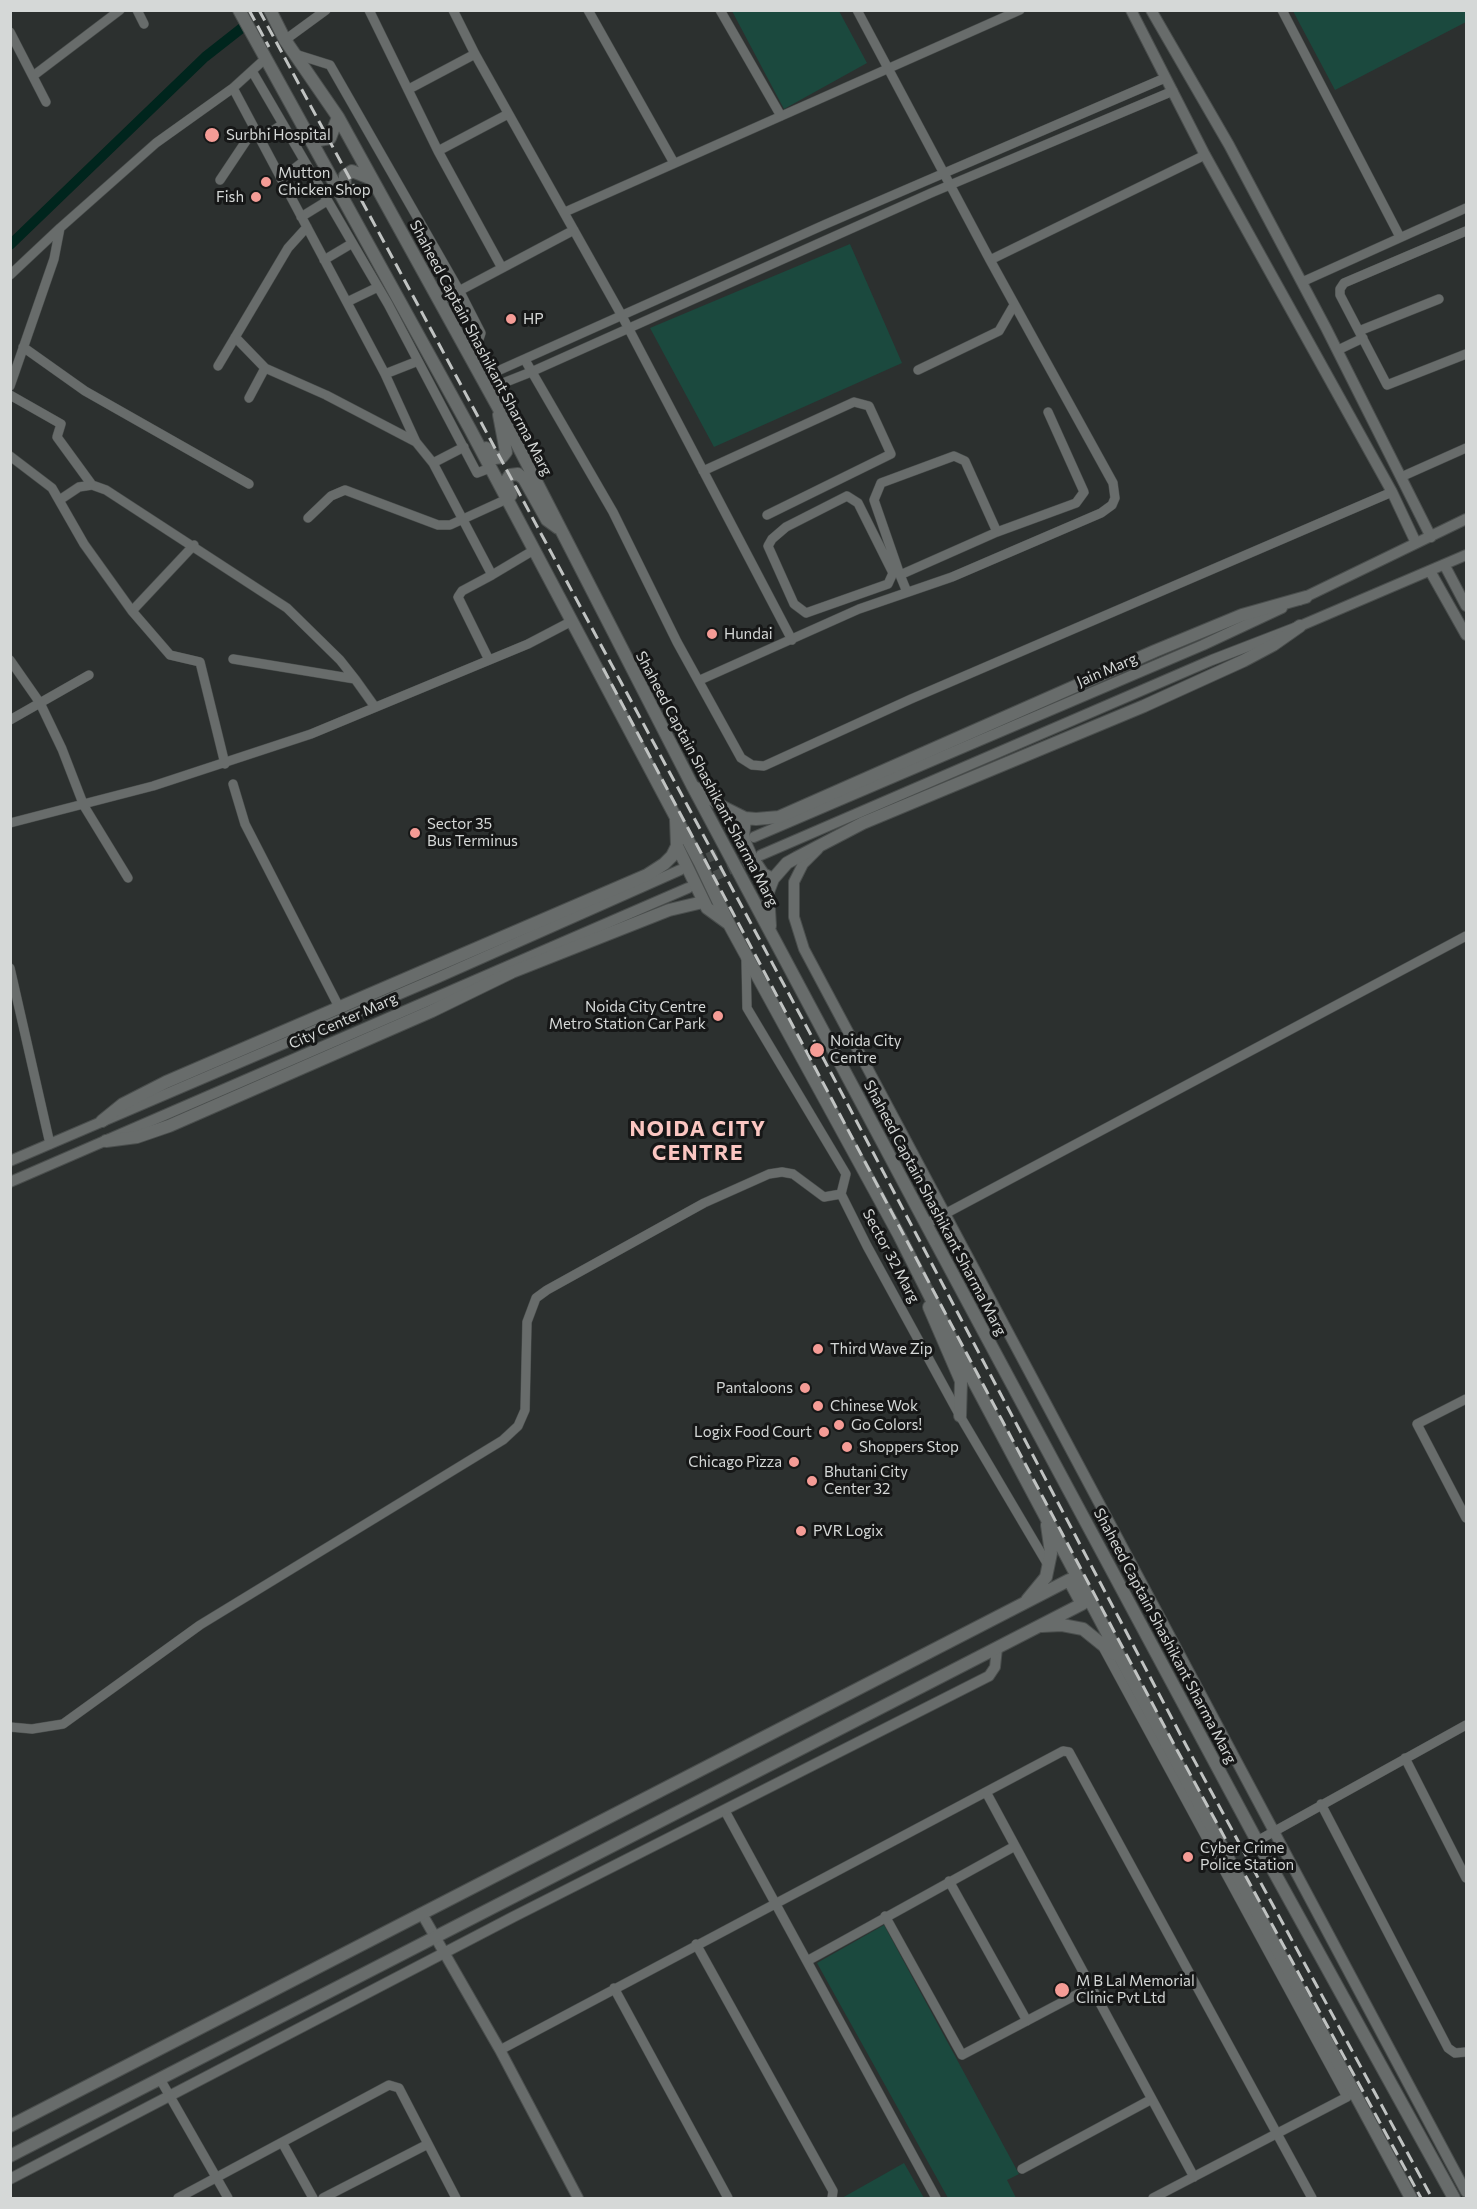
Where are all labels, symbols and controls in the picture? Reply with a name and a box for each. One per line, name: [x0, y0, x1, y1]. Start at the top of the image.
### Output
marker: Surbhi Hospital: [203, 126, 221, 144]
place label: Surbhi Hospital: [226, 126, 331, 144]
place label: Mutton Chicken Shop: [278, 164, 371, 199]
marker: Mutton Chicken Shop: [259, 175, 273, 189]
place label: Fish: [216, 188, 244, 206]
marker: Fish: [249, 190, 263, 204]
street label: Shaheed Captain Shashikant Sharma Marg: [406, 217, 556, 479]
place label: HP: [523, 310, 544, 328]
marker: HP: [504, 312, 518, 326]
place label: Hundai: [724, 625, 773, 643]
marker: Hundai: [705, 627, 719, 641]
street label: Shaheed Captain Shashikant Sharma Marg: [632, 648, 782, 910]
street label: Jain Marg: [1074, 649, 1140, 691]
place label: Sector 35 Bus Terminus: [427, 815, 518, 850]
marker: Sector 35 Bus Terminus: [408, 826, 422, 840]
street label: City Center Marg: [286, 989, 400, 1053]
place label: Noida City Centre Metro Station Car Park: [549, 998, 706, 1033]
marker: Noida City Centre Metro Station Car Park: [711, 1009, 725, 1023]
place label: Noida City Centre: [830, 1032, 902, 1067]
marker: Noida City Centre: [808, 1041, 826, 1059]
street label: Shaheed Captain Shashikant Sharma Marg: [860, 1077, 1010, 1339]
district label: NOIDA CITY CENTRE: [629, 1116, 767, 1166]
street label: Sector 32 Marg: [859, 1206, 923, 1306]
place label: Third Wave Zip: [830, 1340, 933, 1358]
marker: Third Wave Zip: [811, 1342, 825, 1356]
place label: Pantaloons: [716, 1379, 793, 1397]
marker: Pantaloons: [798, 1381, 812, 1395]
place label: Chinese Wok: [830, 1397, 918, 1415]
marker: Chinese Wok: [811, 1399, 825, 1413]
place label: Go Colors!: [851, 1416, 922, 1434]
marker: Go Colors!: [832, 1418, 846, 1432]
place label: Logix Food Court: [694, 1423, 812, 1441]
marker: Logix Food Court: [817, 1425, 831, 1439]
place label: Shoppers Stop: [859, 1438, 959, 1456]
marker: Shoppers Stop: [840, 1440, 854, 1454]
place label: Chicago Pizza: [688, 1453, 782, 1471]
marker: Chicago Pizza: [787, 1455, 801, 1469]
place label: Bhutani City Center 32: [824, 1463, 908, 1498]
marker: Bhutani City Center 32: [805, 1474, 819, 1488]
street label: Shaheed Captain Shashikant Sharma Marg: [1090, 1505, 1240, 1767]
place label: PVR Logix: [813, 1522, 883, 1540]
marker: PVR Logix: [794, 1524, 808, 1538]
place label: Cyber Crime Police Station: [1200, 1839, 1294, 1874]
marker: Cyber Crime Police Station: [1181, 1850, 1195, 1864]
place label: M B Lal Memorial Clinic Pvt Ltd: [1076, 1972, 1195, 2007]
marker: M B Lal Memorial Clinic Pvt Ltd: [1053, 1981, 1071, 1999]

